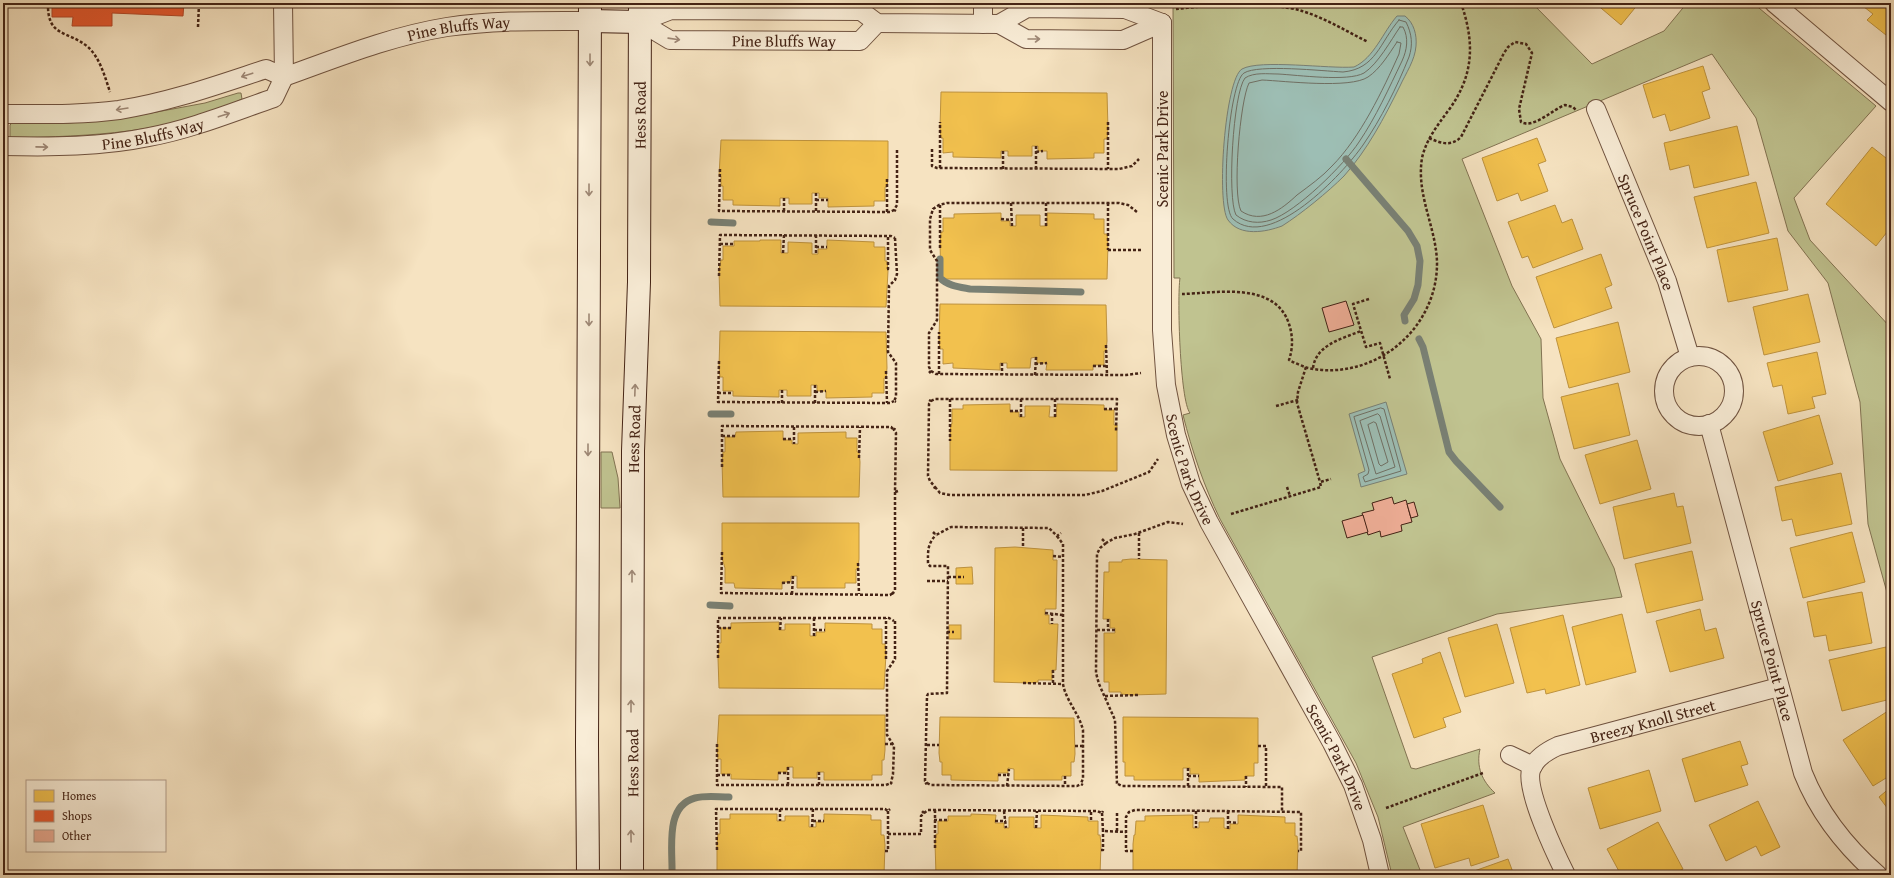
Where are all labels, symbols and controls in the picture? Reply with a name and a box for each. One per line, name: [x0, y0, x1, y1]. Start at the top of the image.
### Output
street label: Pine Bluffs Way: [405, 10, 511, 47]
street label: Pine Bluffs Way: [732, 28, 836, 53]
one-way arrow: [1027, 35, 1040, 43]
one-way arrow: [667, 36, 680, 43]
one-way arrow: [586, 53, 594, 66]
one-way arrow: [241, 72, 254, 79]
street label: Hess Road: [627, 81, 652, 149]
street label: Scenic Park Drive: [1150, 91, 1174, 207]
one-way arrow: [116, 105, 129, 113]
street label: Pine Bluffs Way: [101, 111, 207, 156]
one-way arrow: [217, 111, 230, 118]
one-way arrow: [35, 143, 48, 151]
street label: Spruce Point Place: [1612, 170, 1681, 293]
one-way arrow: [585, 183, 593, 196]
one-way arrow: [585, 313, 593, 326]
one-way arrow: [631, 384, 639, 397]
street label: Hess Road: [621, 404, 647, 473]
street label: Scenic Park Drive: [1160, 411, 1221, 529]
one-way arrow: [584, 443, 592, 456]
one-way arrow: [628, 570, 636, 583]
street label: Spruce Point Place: [1745, 597, 1801, 724]
street label: Breezy Knoll Street: [1587, 692, 1718, 749]
street label: Scenic Park Drive: [1300, 699, 1373, 814]
one-way arrow: [627, 700, 635, 713]
street label: Hess Road: [620, 729, 644, 797]
legend: [26, 780, 166, 852]
text: Homes: [62, 787, 97, 804]
text: Shops: [62, 807, 92, 824]
text: Other: [62, 827, 91, 844]
one-way arrow: [627, 830, 635, 843]

